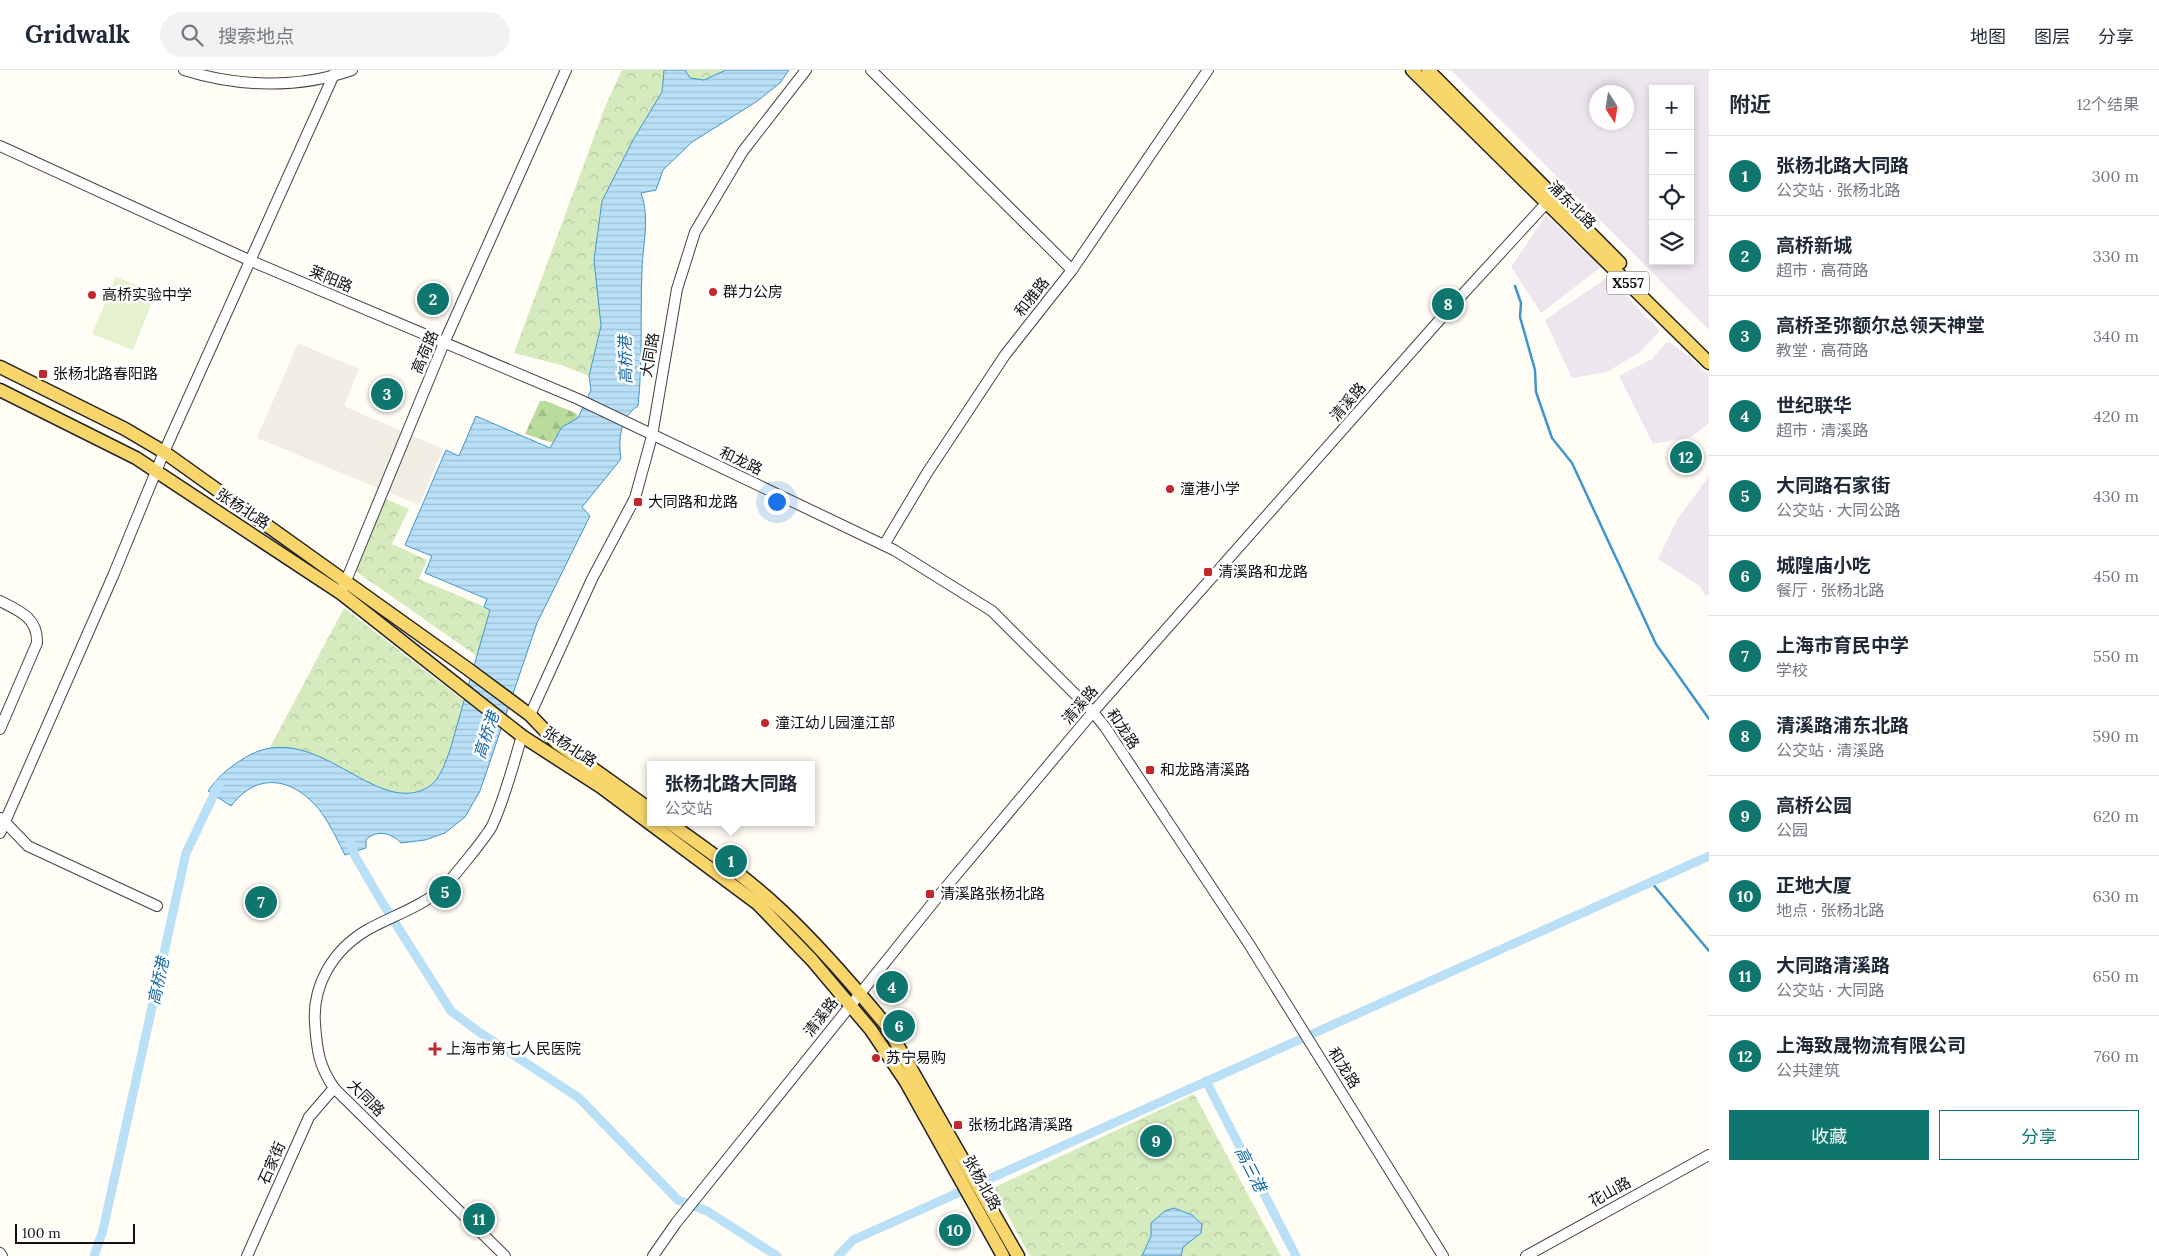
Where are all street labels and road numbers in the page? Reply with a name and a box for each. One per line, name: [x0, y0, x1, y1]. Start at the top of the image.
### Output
street label: 浦东北路: [1544, 177, 1600, 233]
street label: 莱阳路: [307, 261, 356, 296]
road number: X557: [1607, 272, 1649, 294]
street label: 和雅路: [1010, 273, 1053, 320]
street label: 高荷路: [407, 327, 442, 376]
street label: 大同路: [636, 331, 663, 379]
street label: 清溪路: [1326, 378, 1370, 425]
street label: 和龙路: [717, 442, 766, 479]
street label: 张杨北路: [213, 484, 274, 533]
street label: 清溪路: [1058, 681, 1102, 728]
street label: 和龙路: [1103, 705, 1144, 753]
street label: 张杨北路: [540, 722, 601, 771]
street label: 清溪路: [799, 993, 842, 1040]
street label: 和龙路: [1324, 1044, 1364, 1092]
street label: 大同路: [344, 1075, 389, 1120]
street label: 石家街: [254, 1138, 289, 1187]
street label: 张杨北路: [960, 1152, 1005, 1214]
street label: 花山路: [1585, 1172, 1634, 1211]

